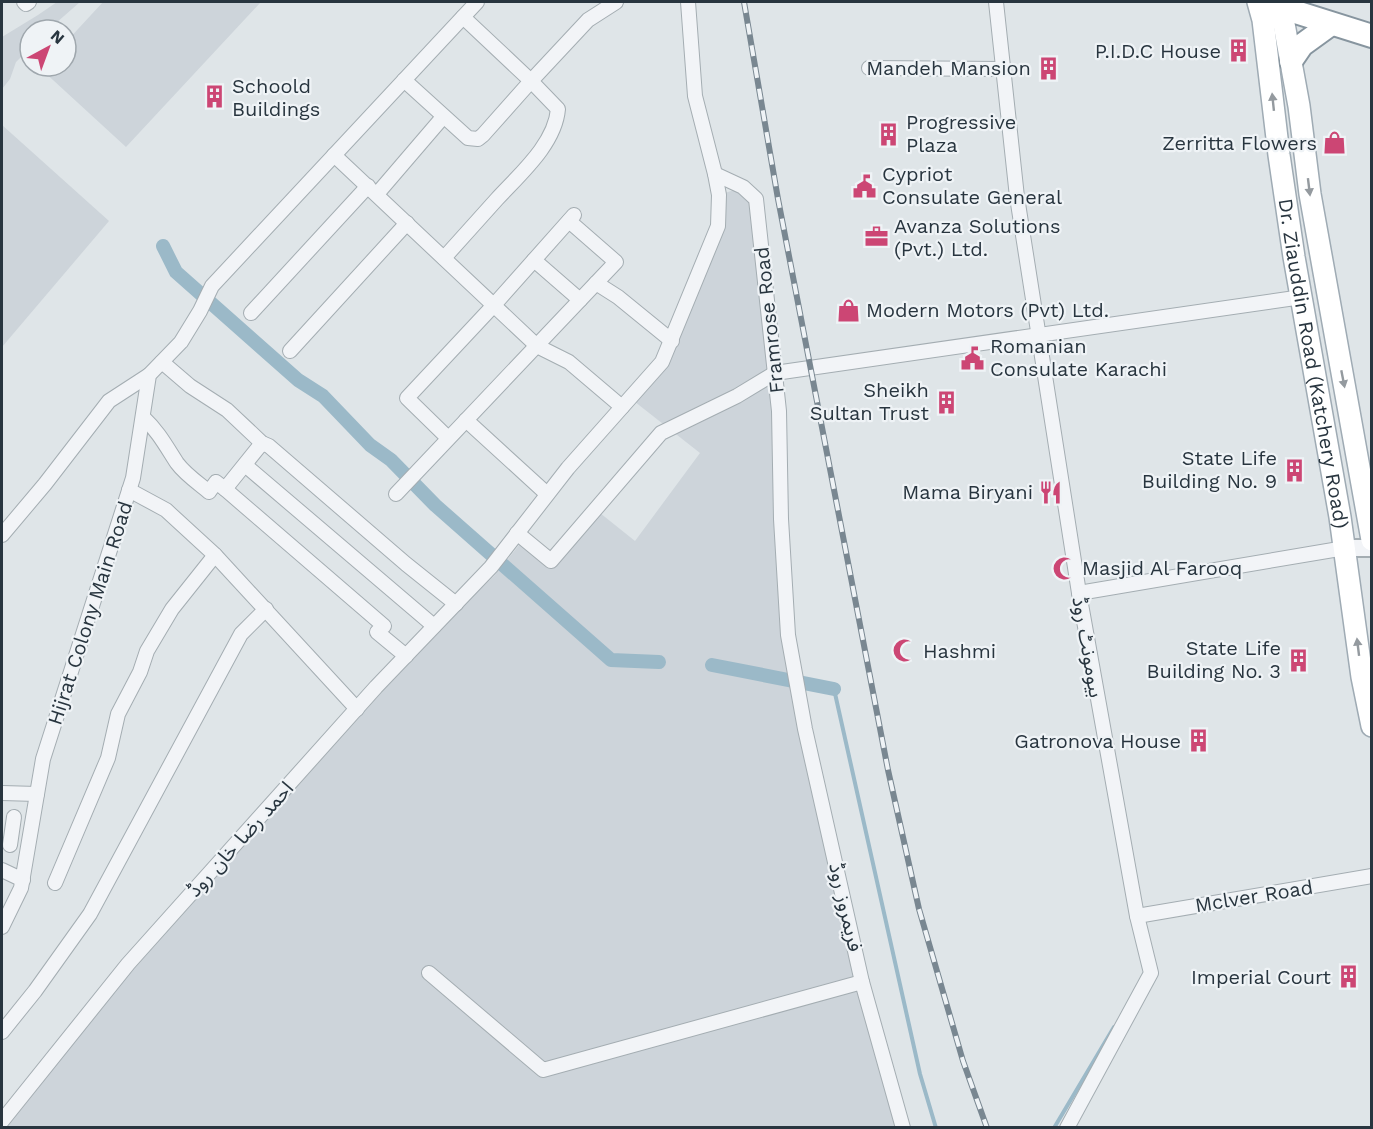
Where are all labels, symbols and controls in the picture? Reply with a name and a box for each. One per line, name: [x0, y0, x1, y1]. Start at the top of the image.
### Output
north arrow: [18, 18, 78, 78]
text: N: [47, 26, 68, 48]
building icon: P.I.D.C House: [1226, 38, 1252, 64]
place label: P.I.D.C House: [1095, 39, 1221, 63]
building icon: Mandeh Mansion: [1036, 55, 1062, 81]
place label: Mandeh Mansion: [866, 56, 1031, 80]
place label: Schoold Buildings: [232, 74, 320, 121]
building icon: Schoold Buildings: [201, 84, 227, 110]
one-way arrow: [1269, 92, 1278, 111]
place label: Progressive Plaza: [906, 110, 1016, 157]
building icon: Progressive Plaza: [875, 121, 901, 147]
shop icon: Zerritta Flowers: [1322, 130, 1348, 156]
place label: Zerritta Flowers: [1162, 131, 1317, 155]
place label: Cypriot Consulate General: [882, 162, 1062, 209]
public building icon: Cypriot Consulate General: [851, 173, 877, 199]
one-way arrow: [1304, 178, 1314, 197]
street label: Dr. Ziauddin Road (Katchery Road): [1274, 197, 1353, 530]
place label: Avanza Solutions (Pvt.) Ltd.: [894, 214, 1061, 261]
office icon: Avanza Solutions (Pvt.) Ltd.: [863, 224, 889, 250]
street label: Framrose Road: [749, 246, 789, 394]
shop icon: Modern Motors (Pvt) Ltd.: [835, 297, 861, 323]
place label: Modern Motors (Pvt) Ltd.: [866, 298, 1109, 322]
place label: Romanian Consulate Karachi: [990, 334, 1167, 381]
public building icon: Romanian Consulate Karachi: [959, 345, 985, 371]
one-way arrow: [1339, 370, 1348, 389]
place label: Sheikh Sultan Trust: [810, 378, 930, 425]
building icon: Sheikh Sultan Trust: [934, 389, 960, 415]
place label: State Life Building No. 9: [1142, 446, 1277, 493]
building icon: State Life Building No. 9: [1282, 457, 1308, 483]
restaurant icon: Mama Biryani: [1038, 479, 1064, 505]
place label: Mama Biryani: [902, 480, 1033, 504]
street label: Hijrat Colony Main Road: [43, 498, 137, 728]
mosque icon: Masjid Al Farooq: [1051, 555, 1077, 581]
place label: Masjid Al Farooq: [1082, 556, 1242, 580]
street label: بیومونٹ روڈ: [1067, 595, 1109, 699]
place label: State Life Building No. 3: [1147, 636, 1281, 683]
mosque icon: Hashmi: [892, 638, 918, 664]
one-way arrow: [1353, 638, 1363, 657]
place label: Hashmi: [923, 639, 996, 663]
building icon: State Life Building No. 3: [1286, 647, 1312, 673]
building icon: Gatronova House: [1186, 728, 1212, 754]
place label: Gatronova House: [1014, 729, 1181, 753]
street label: احمد رضا خان روڈ: [182, 776, 298, 902]
street label: فریمروز روڈ: [824, 860, 868, 954]
street label: Mclver Road: [1193, 875, 1315, 917]
building icon: Imperial Court: [1336, 964, 1362, 990]
place label: Imperial Court: [1191, 965, 1332, 989]

